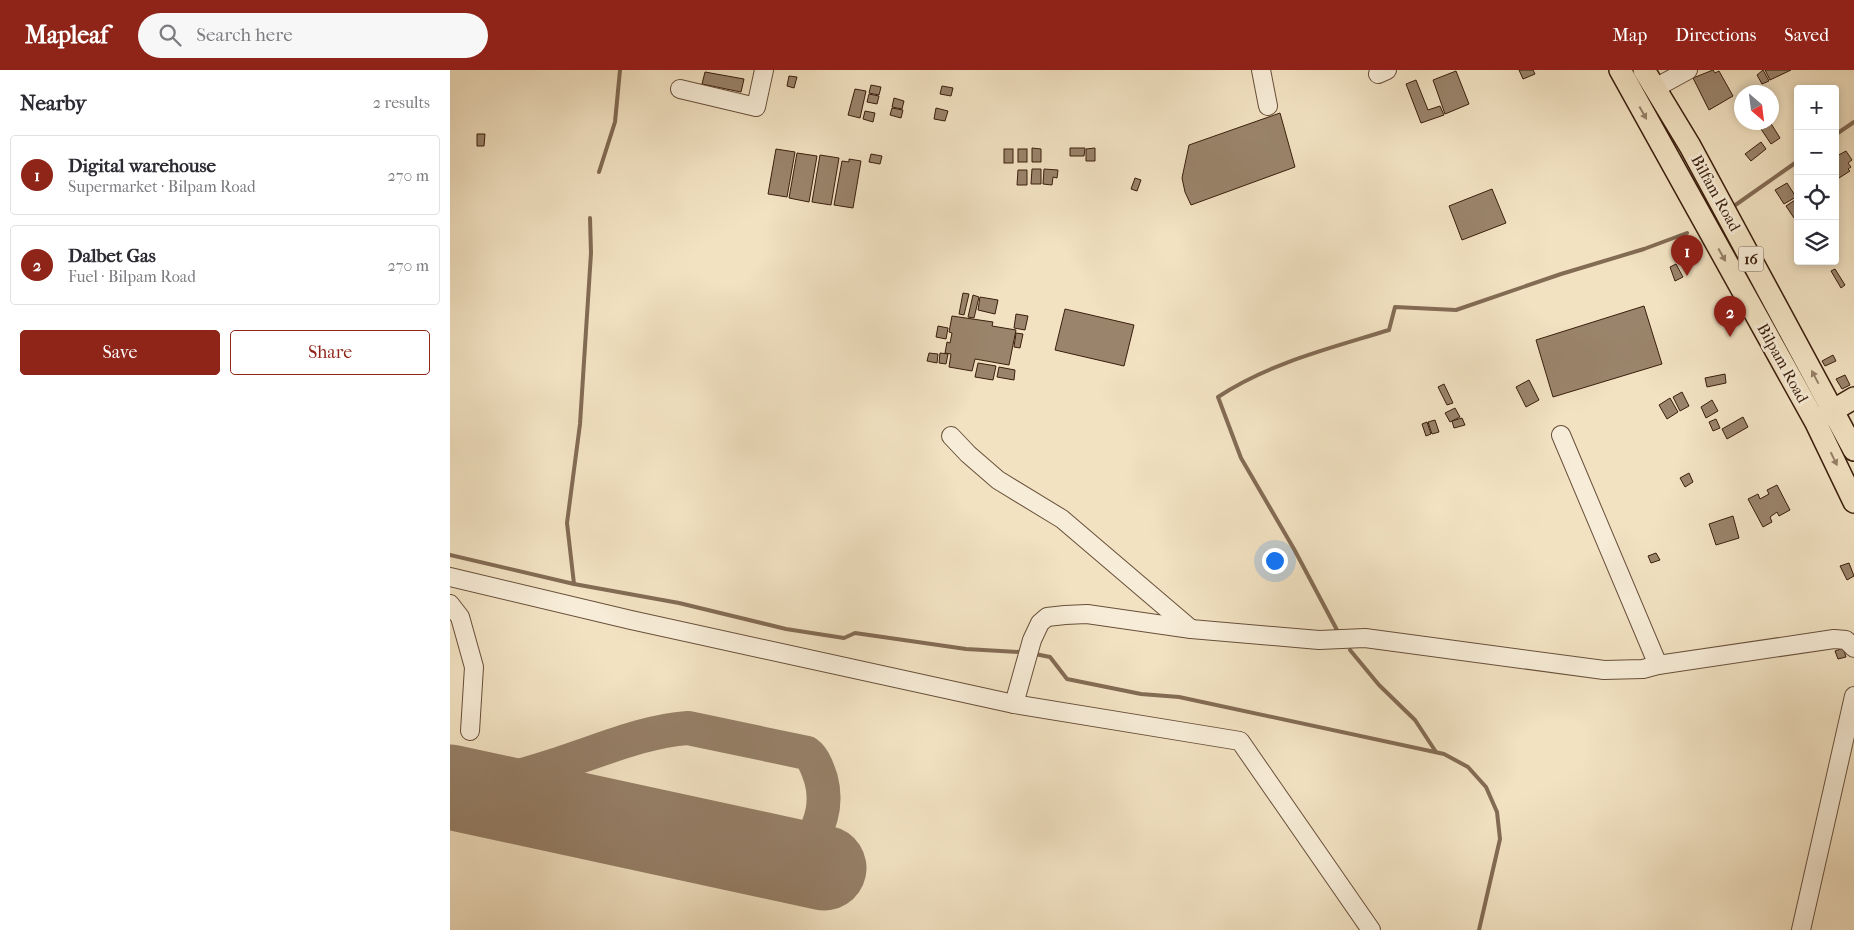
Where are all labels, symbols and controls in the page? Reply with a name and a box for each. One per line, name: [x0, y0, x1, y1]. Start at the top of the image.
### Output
search box: [138, 13, 488, 58]
text: Mapleaf: [25, 21, 108, 49]
icon: search: [156, 21, 184, 49]
text: Search here: [196, 24, 293, 46]
text: Map: [1613, 25, 1647, 46]
text: Directions: [1675, 25, 1756, 46]
text: Saved: [1784, 25, 1829, 46]
north arrow: [1734, 85, 1779, 130]
map controls: [1794, 85, 1839, 265]
button: +: [1794, 85, 1839, 130]
text: Nearby: [20, 91, 86, 115]
text: 2 results: [373, 93, 430, 112]
one-way arrow: [1639, 106, 1648, 119]
button: −: [1794, 130, 1839, 175]
street label: Bilfam Road: [1687, 151, 1745, 235]
text: Digital warehouse: [68, 155, 216, 177]
text: 1: [34, 166, 40, 185]
text: 270 m: [388, 166, 429, 185]
button: locate: [1794, 175, 1839, 220]
text: Supermarket · Bilpam Road: [68, 177, 256, 196]
button: layers: [1794, 220, 1839, 265]
pin: 1: [1671, 235, 1703, 276]
text: Dalbet Gas: [68, 245, 156, 267]
road number: 16: [1738, 246, 1764, 272]
one-way arrow: [1718, 248, 1727, 261]
text: 2: [33, 256, 41, 275]
text: 270 m: [388, 256, 429, 275]
text: Fuel · Bilpam Road: [68, 267, 196, 286]
pin: 2: [1714, 296, 1746, 337]
street label: Bilpam Road: [1753, 320, 1813, 406]
button: Save: [20, 330, 220, 375]
button: Share: [230, 330, 430, 375]
one-way arrow: [1811, 369, 1819, 384]
one-way arrow: [1830, 452, 1838, 466]
your location: [1262, 548, 1288, 574]

